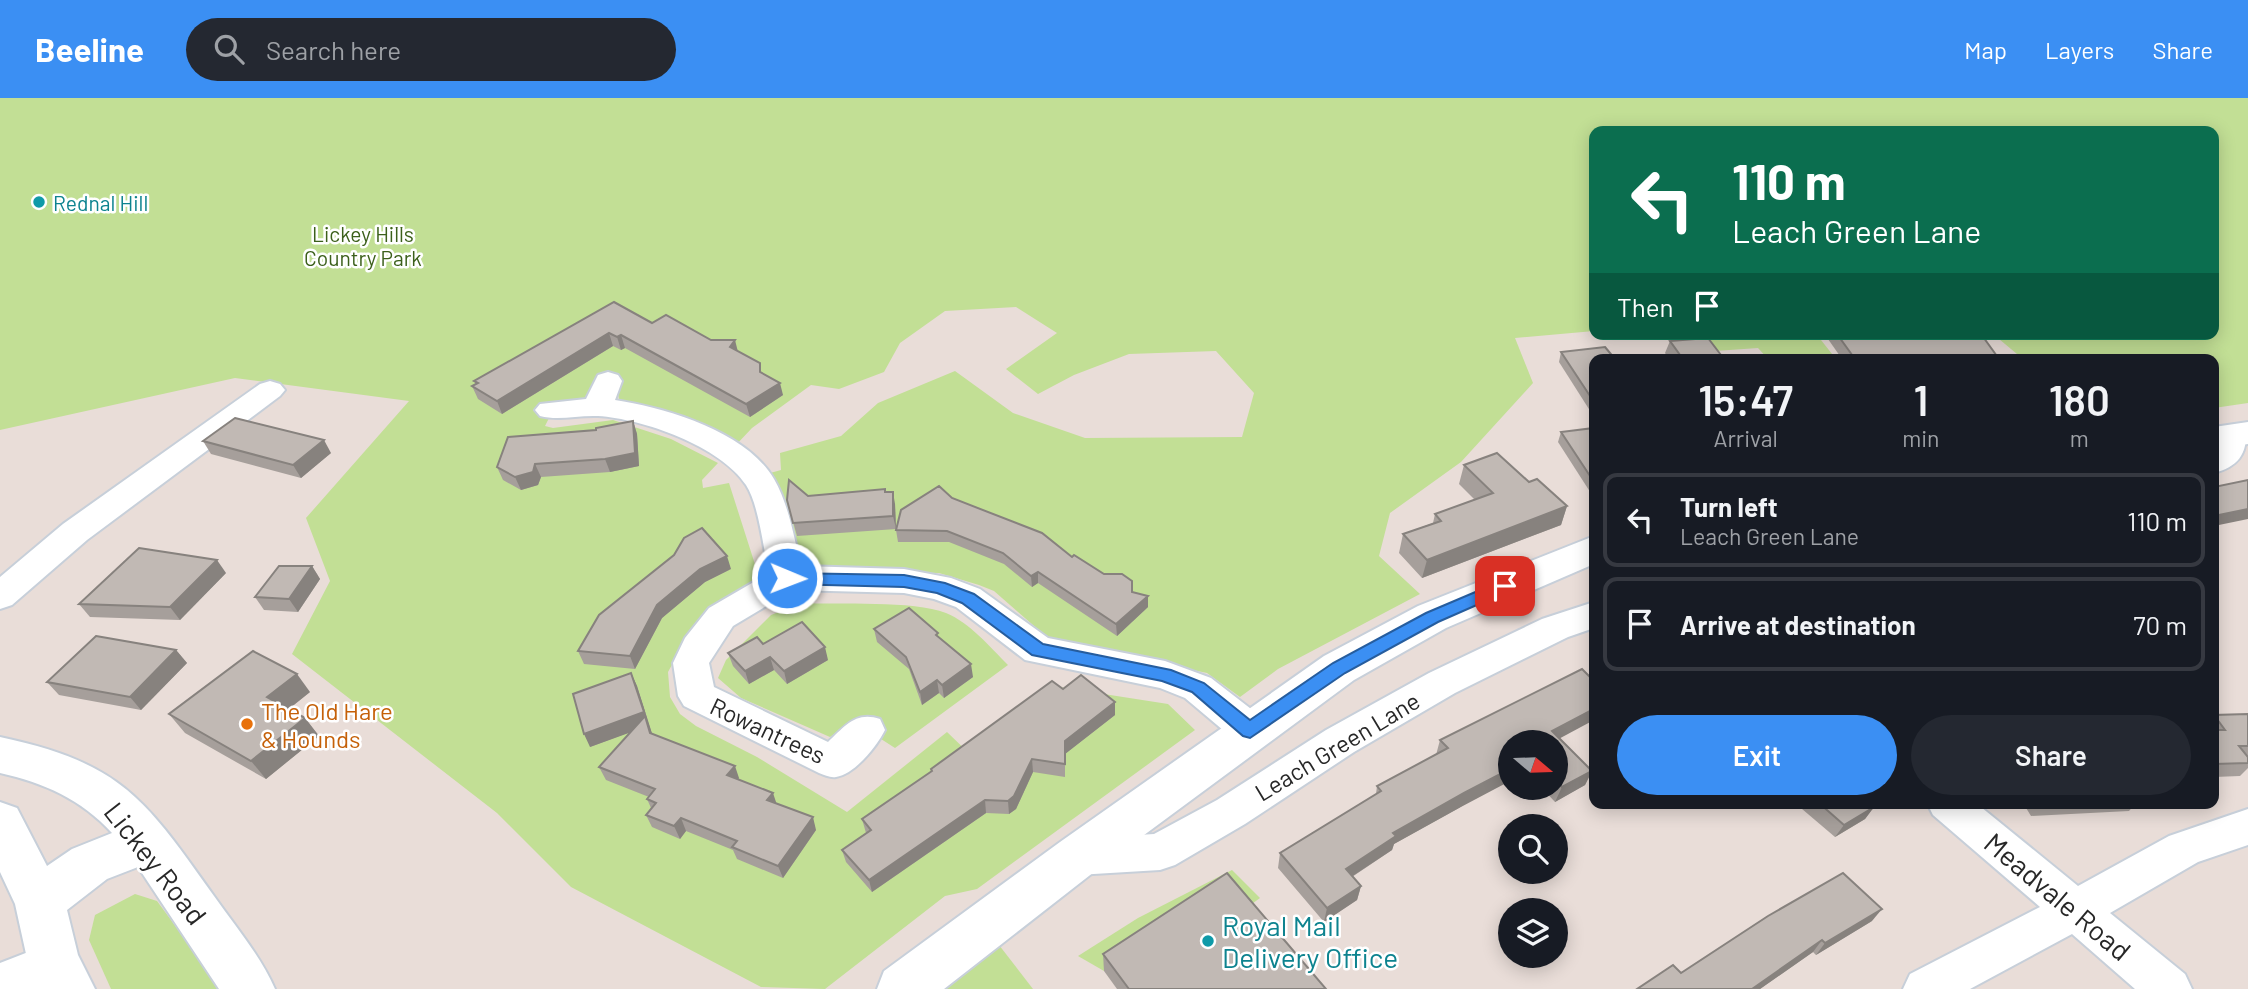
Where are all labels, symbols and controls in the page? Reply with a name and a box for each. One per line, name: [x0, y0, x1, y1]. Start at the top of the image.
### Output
search box: [186, 18, 676, 81]
text: Beeline: [35, 29, 144, 69]
icon: search: [210, 30, 248, 68]
text: Search here: [266, 34, 401, 65]
text: Map: [1964, 35, 2007, 64]
text: Layers: [2045, 35, 2114, 64]
text: Share: [2152, 35, 2213, 64]
text: 110 m: [1732, 151, 1846, 210]
icon: left: [1617, 154, 1708, 245]
place label: Rednal Hill: [53, 190, 148, 215]
marker: Rednal Hill: [31, 194, 47, 210]
text: Leach Green Lane: [1732, 211, 1981, 249]
park label: Lickey Hills Country Park: [304, 221, 422, 270]
icon: arrive: [1688, 287, 1726, 325]
text: Then: [1617, 291, 1674, 322]
text: 15:47: [1698, 374, 1793, 424]
text: 1: [1913, 374, 1928, 424]
text: 180: [2049, 374, 2110, 424]
text: Arrival: [1713, 424, 1778, 452]
text: min: [1902, 424, 1939, 452]
text: m: [2070, 424, 2089, 452]
text: Turn left: [1680, 491, 1778, 522]
icon: left: [1621, 501, 1659, 539]
text: 110 m: [2127, 505, 2187, 536]
text: Leach Green Lane: [1680, 522, 1859, 550]
position arrow: [750, 541, 824, 615]
pin: [1475, 556, 1535, 616]
icon: arrive: [1486, 567, 1524, 605]
icon: arrive: [1621, 605, 1659, 643]
text: Arrive at destination: [1680, 609, 1916, 640]
text: 70 m: [2133, 609, 2187, 640]
street label: Leach Green Lane: [1249, 685, 1425, 807]
street label: Rowantrees: [706, 691, 830, 769]
place label: The Old Hare & Hounds: [261, 696, 393, 753]
button: Exit: [1617, 715, 1897, 795]
button: Share: [1911, 715, 2191, 795]
marker: The Old Hare & Hounds: [239, 716, 255, 732]
north arrow: [1498, 730, 1568, 800]
map controls: [1498, 730, 1568, 968]
street label: Lickey Road: [98, 795, 214, 931]
button: search: [1498, 814, 1568, 884]
street label: Meadvale Road: [1978, 825, 2138, 967]
button: layers: [1498, 898, 1568, 968]
place label: Royal Mail Delivery Office: [1222, 908, 1398, 974]
marker: Royal Mail Delivery Office: [1200, 933, 1216, 949]

